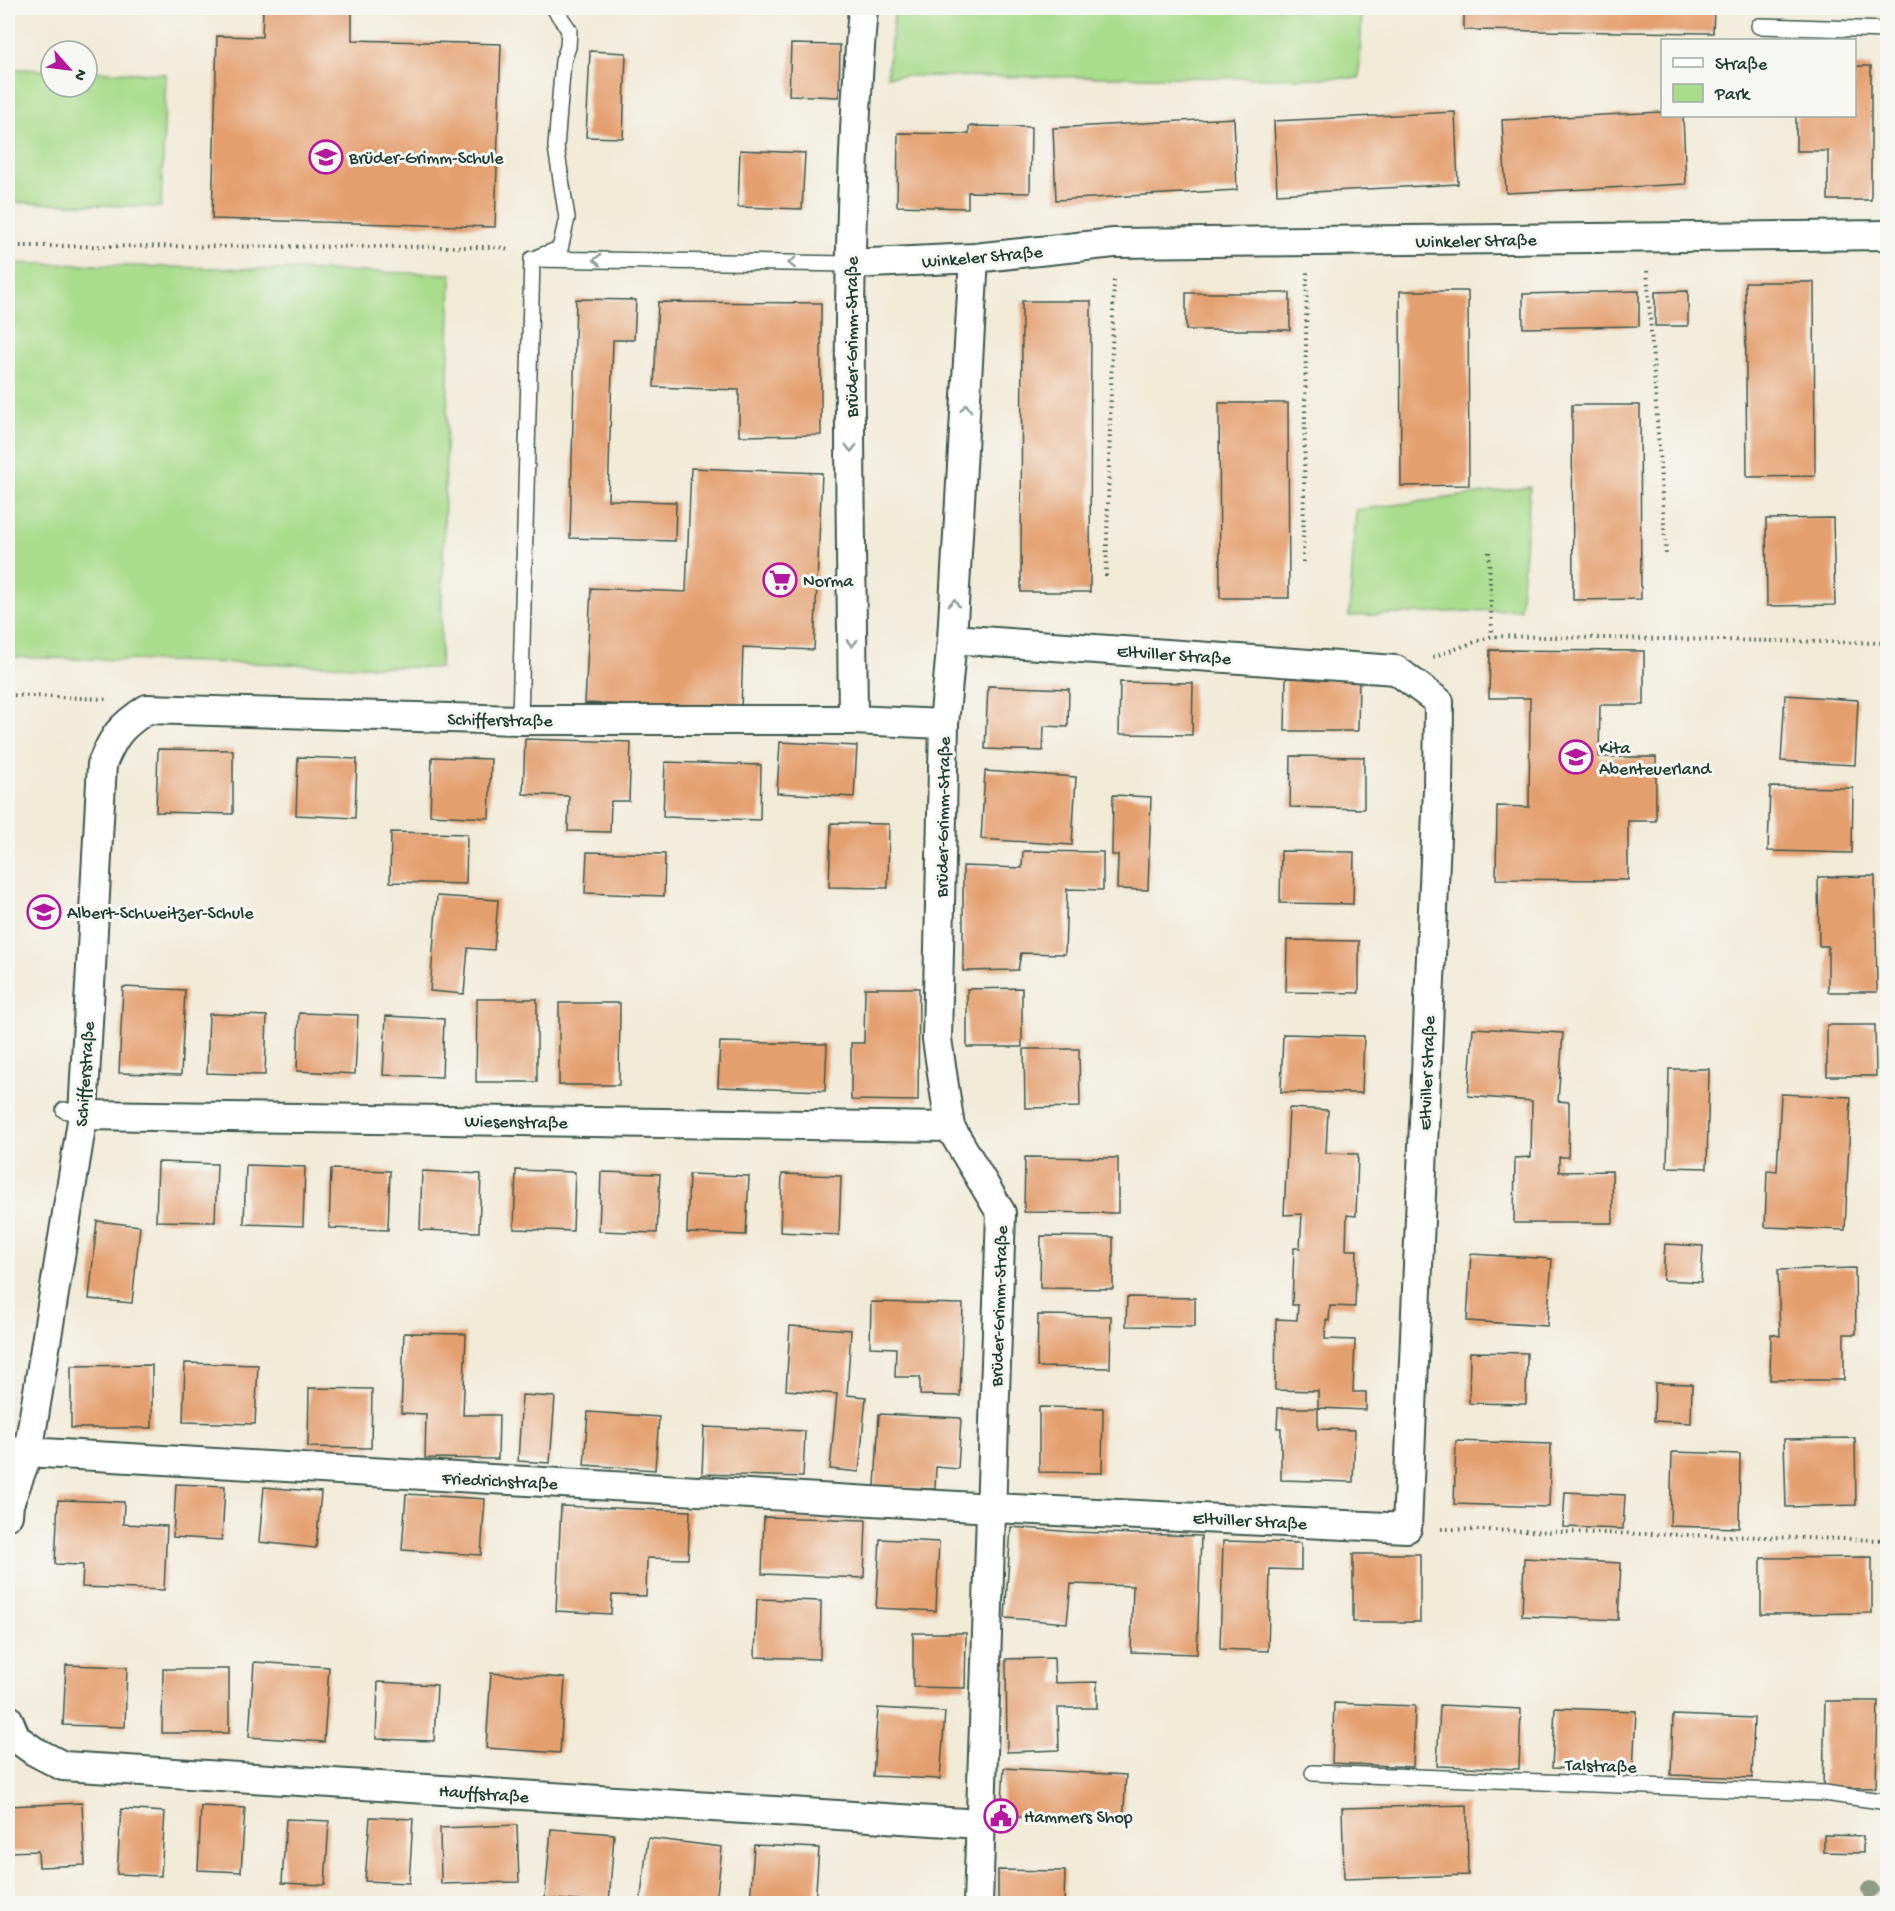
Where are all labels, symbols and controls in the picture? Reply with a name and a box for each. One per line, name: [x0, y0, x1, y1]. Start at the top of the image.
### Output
north arrow: [39, 39, 99, 99]
legend: [1661, 39, 1856, 117]
text: Straße: [1715, 55, 1768, 76]
text: N: [68, 65, 90, 84]
text: Park: [1714, 85, 1751, 106]
school or university icon: Brüder-Grimm-Schule: [308, 139, 344, 175]
place label: Brüder-Grimm-Schule: [348, 149, 504, 170]
street label: Winkeler Straße: [1415, 231, 1538, 254]
street label: Winkeler Straße: [921, 243, 1044, 274]
one-way arrow: [592, 254, 601, 266]
street label: Brüder-Grimm-Straße: [843, 256, 864, 419]
one-way arrow: [787, 257, 796, 269]
one-way arrow: [959, 404, 972, 413]
one-way arrow: [845, 444, 857, 453]
supermarket icon: Norma: [762, 562, 798, 598]
place label: Norma: [803, 572, 854, 593]
one-way arrow: [948, 598, 961, 607]
one-way arrow: [846, 639, 858, 648]
street label: Eltviller Straße: [1116, 642, 1232, 671]
street label: Schifferstraße: [447, 710, 553, 733]
street label: Brüder-Grimm-Straße: [933, 736, 956, 899]
school or university icon: Kita Abenteuerland: [1558, 739, 1594, 775]
place label: Kita Abenteuerland: [1599, 739, 1712, 781]
school or university icon: Albert-Schweitzer-Schule: [26, 894, 62, 930]
place label: Albert-Schweitzer-Schule: [67, 904, 254, 925]
street label: Eltviller Straße: [1416, 1015, 1441, 1131]
street label: Schifferstraße: [72, 1020, 101, 1127]
street label: Wiesenstraße: [464, 1112, 569, 1135]
street label: Brüder-Grimm-Straße: [987, 1225, 1014, 1388]
street label: Friedrichstraße: [440, 1469, 559, 1496]
street label: Eltviller Straße: [1192, 1509, 1308, 1536]
street label: Talstraße: [1564, 1756, 1638, 1779]
street label: Hauffstraße: [438, 1782, 530, 1809]
public building icon: Hammers Shop: [983, 1798, 1019, 1834]
place label: Hammers Shop: [1024, 1808, 1133, 1829]

